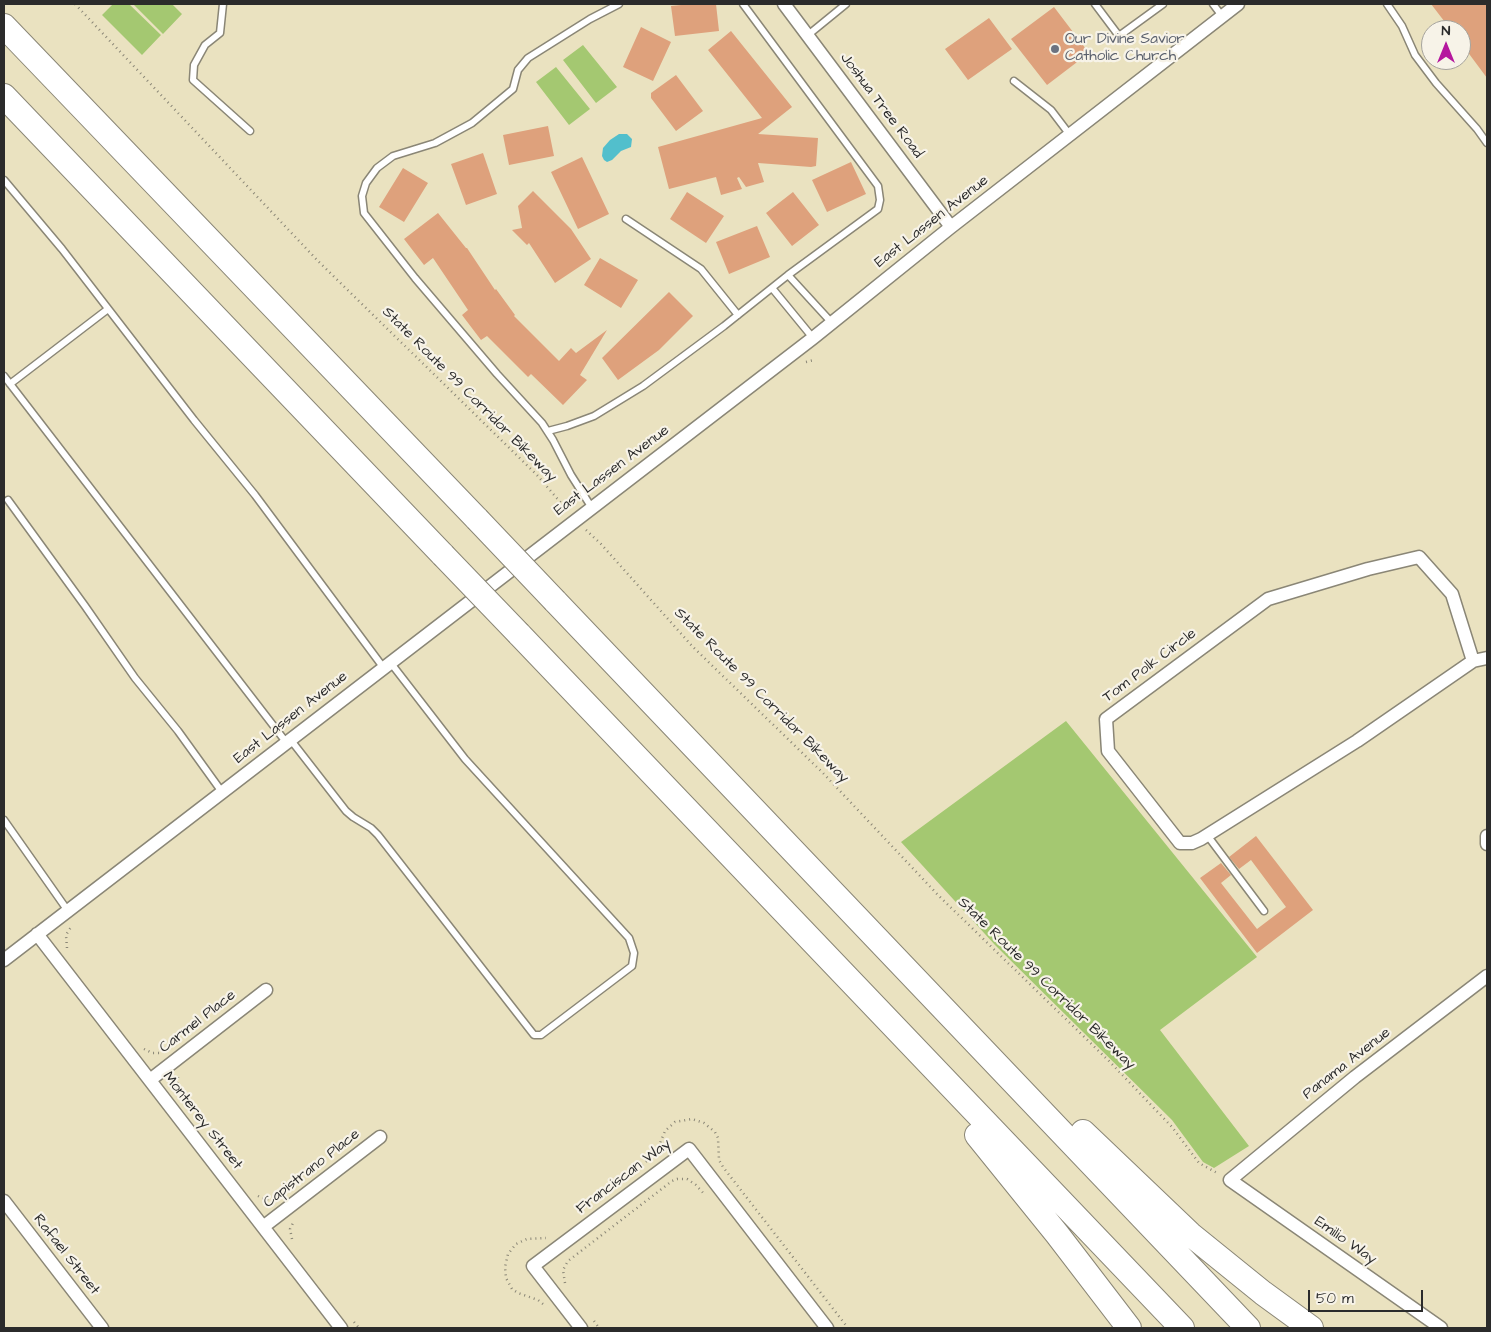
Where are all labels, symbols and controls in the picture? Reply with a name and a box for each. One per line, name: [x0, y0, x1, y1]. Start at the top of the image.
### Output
north arrow: [1421, 20, 1471, 70]
text: N: [1442, 21, 1450, 41]
place label: Our Divine Savior Catholic Church: [1065, 31, 1185, 66]
marker: Our Divine Savior Catholic Church: [1049, 43, 1061, 55]
street label: Joshua Tree Road: [836, 50, 926, 162]
street label: East Lassen Avenue: [871, 172, 993, 272]
street label: State Route 99 Corridor Bikeway: [378, 304, 560, 486]
street label: East Lassen Avenue: [551, 422, 673, 520]
street label: State Route 99 Corridor Bikeway: [670, 605, 852, 787]
street label: Tom Polk Circle: [1100, 625, 1200, 707]
street label: East Lassen Avenue: [230, 668, 352, 768]
street label: State Route 99 Corridor Bikeway: [953, 894, 1139, 1074]
street label: Carmel Place: [156, 987, 240, 1057]
street label: Panama Avenue: [1300, 1024, 1394, 1104]
street label: Monterey Street: [158, 1068, 246, 1174]
street label: Capistrano Place: [260, 1126, 364, 1212]
street label: Franciscan Way: [573, 1136, 675, 1218]
street label: Rafael Street: [29, 1211, 103, 1299]
street label: Emilio Way: [1310, 1213, 1380, 1269]
scale bar: [1311, 1280, 1426, 1312]
text: 50 m: [1316, 1288, 1354, 1309]

